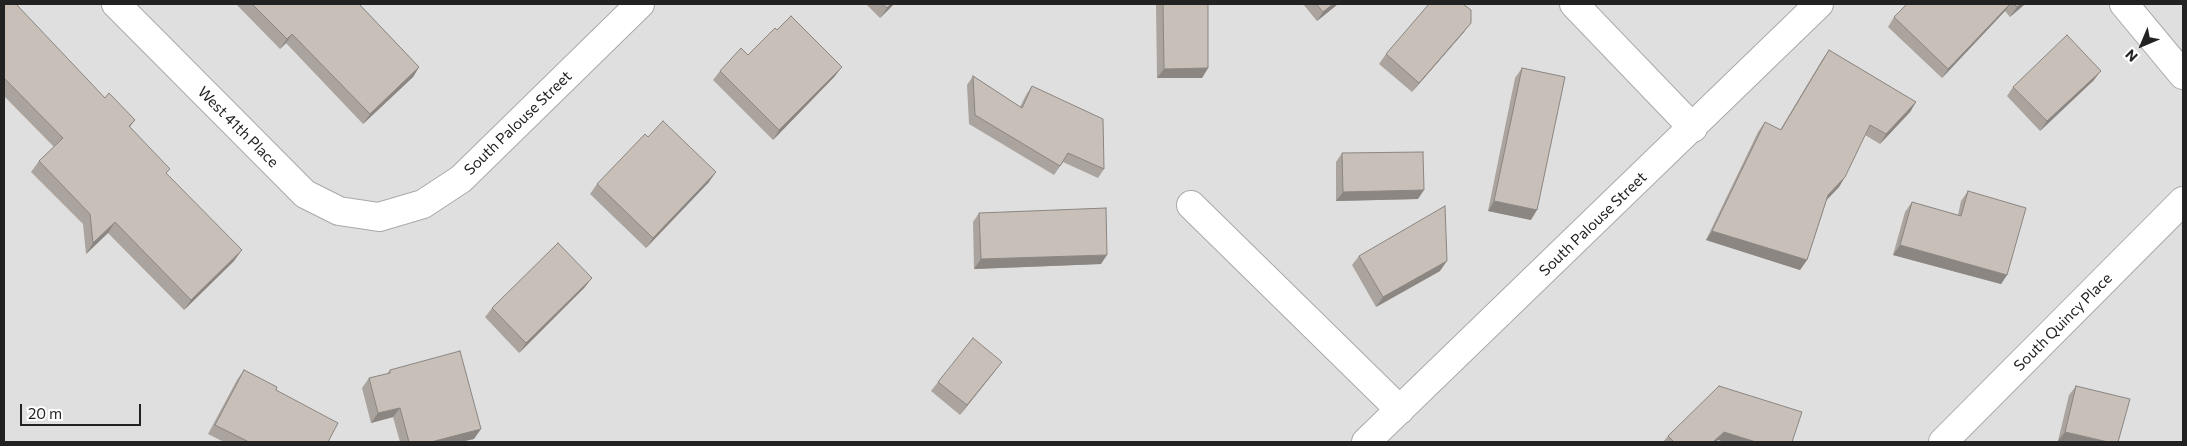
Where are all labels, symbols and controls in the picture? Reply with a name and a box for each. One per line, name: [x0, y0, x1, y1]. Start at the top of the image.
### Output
north arrow: [2117, 20, 2167, 70]
text: N: [2121, 46, 2141, 66]
street label: South Palouse Street: [461, 67, 575, 179]
street label: West 41th Place: [194, 83, 282, 171]
street label: South Palouse Street: [1536, 168, 1650, 280]
street label: South Quincy Place: [2010, 269, 2116, 375]
scale bar: [22, 394, 144, 426]
text: 20 m: [28, 404, 62, 422]

